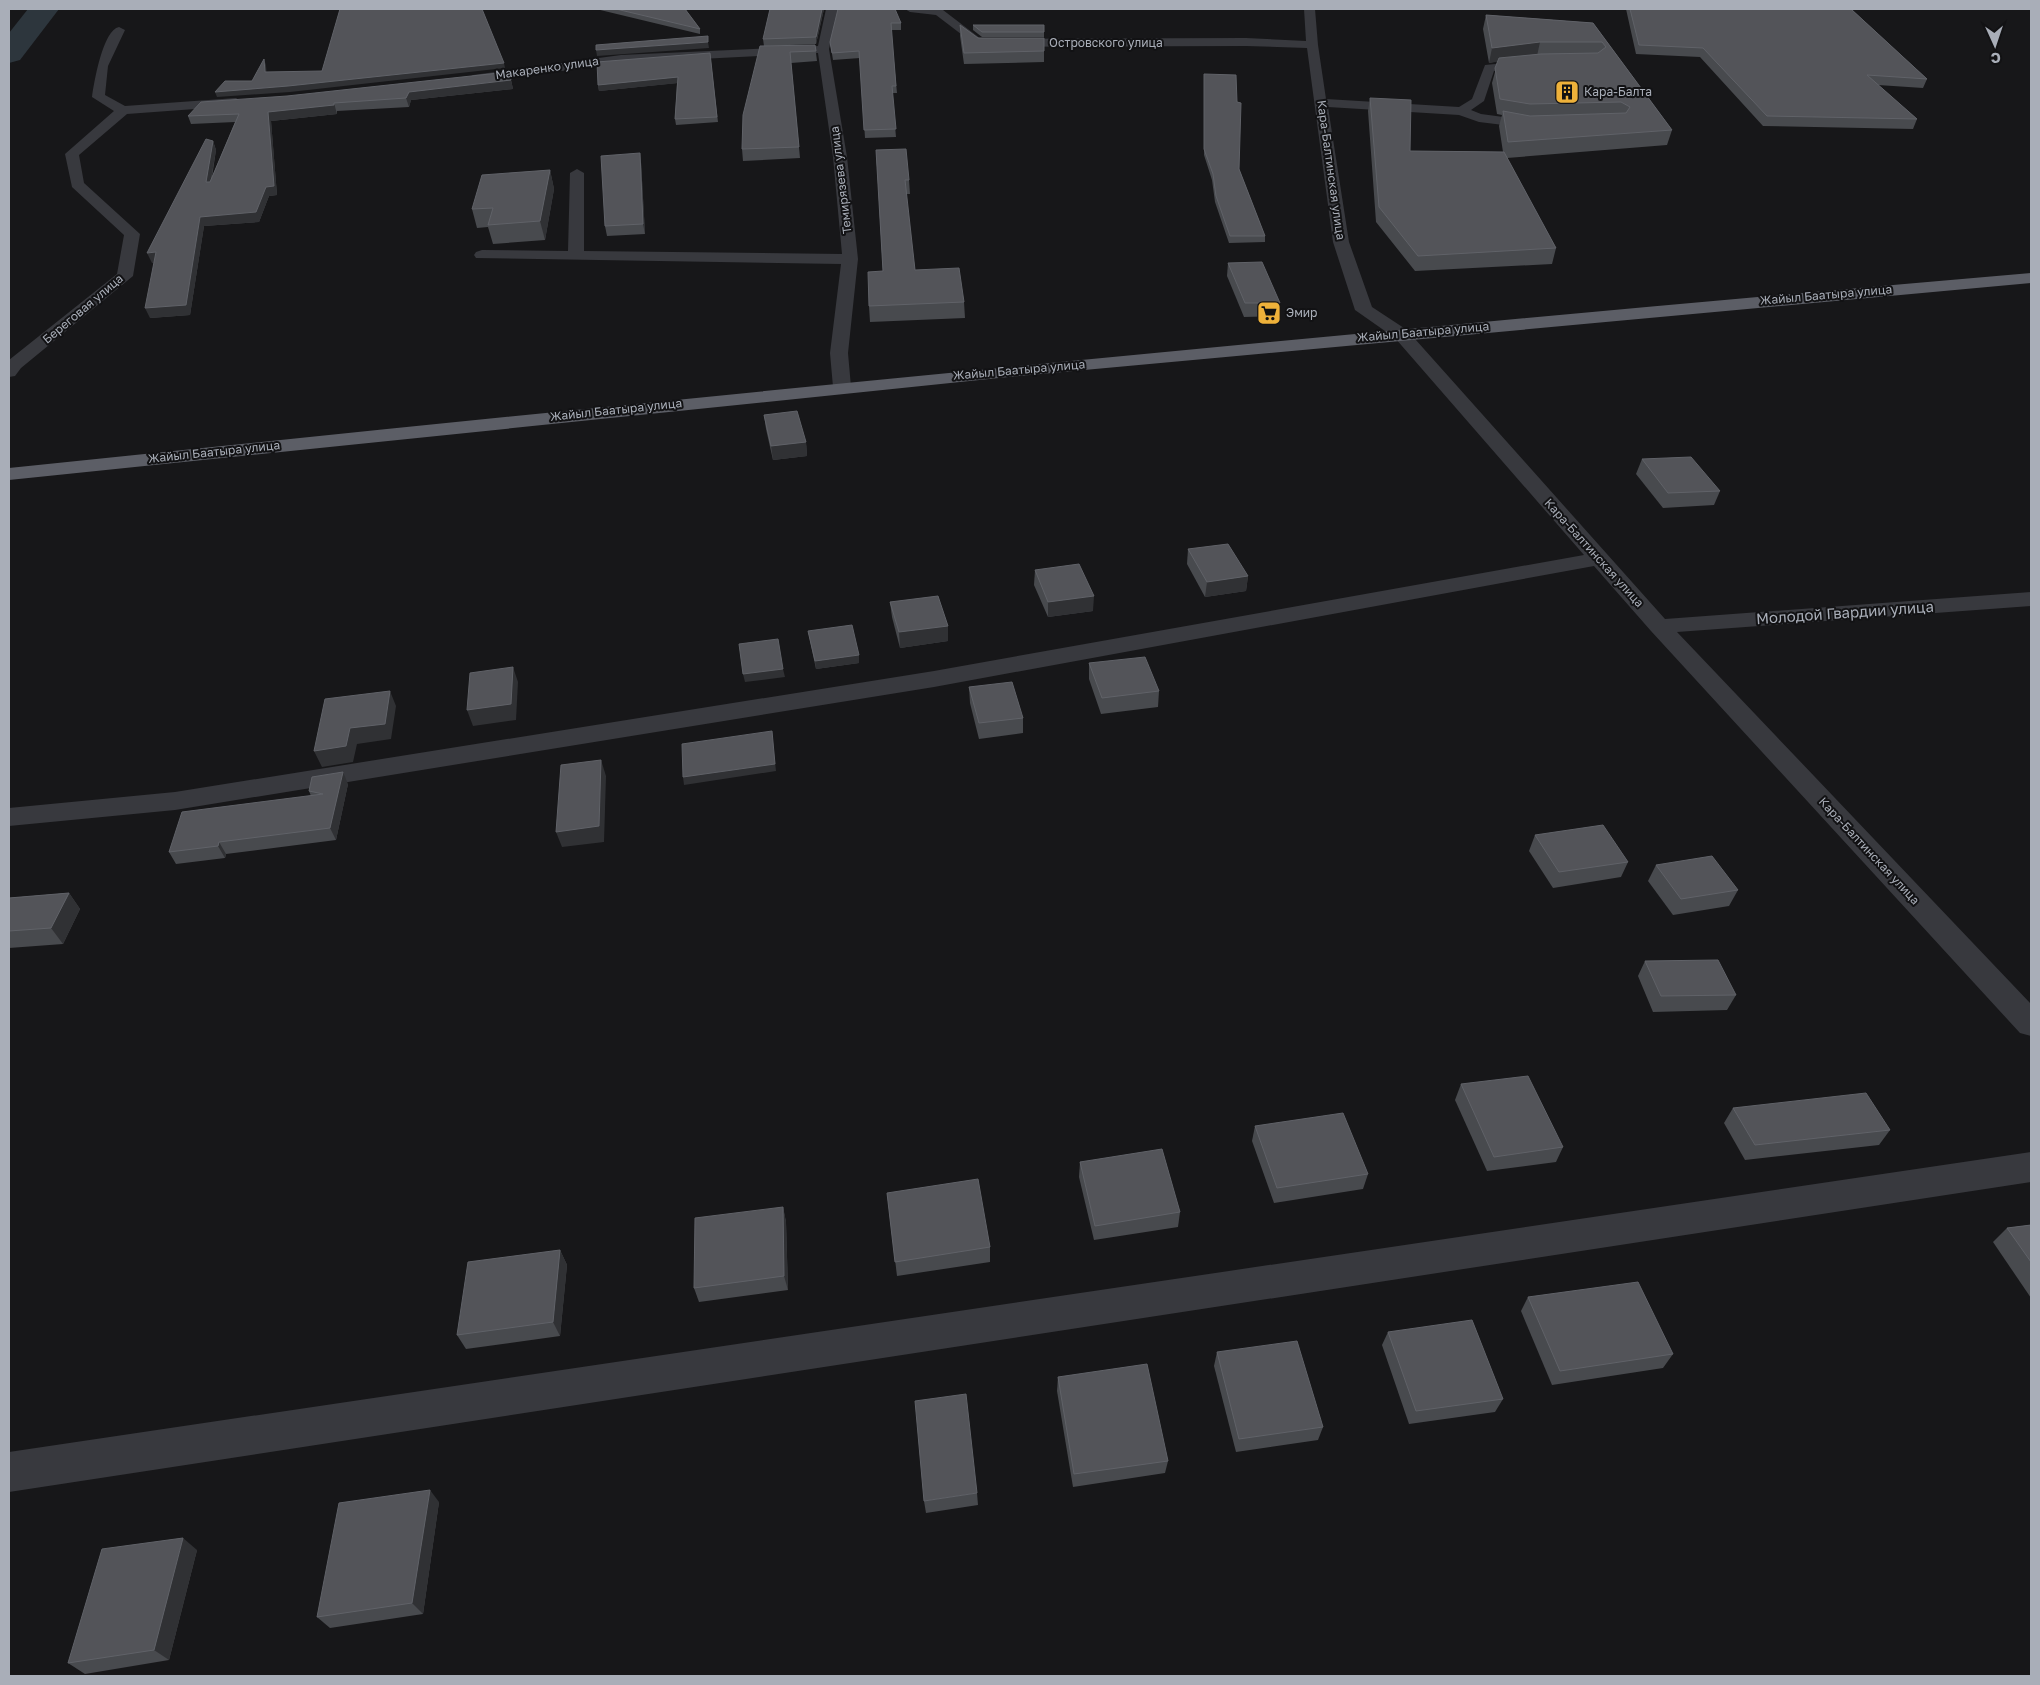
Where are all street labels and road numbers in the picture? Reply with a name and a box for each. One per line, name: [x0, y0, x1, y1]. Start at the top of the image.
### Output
street label: Островского улица: [1049, 35, 1163, 50]
street label: Макаренко улица: [494, 53, 600, 82]
street label: Кара-Балтинская улица: [1314, 99, 1349, 241]
street label: Темирязева улица: [826, 125, 855, 235]
street label: Береговая улица: [39, 271, 126, 347]
street label: Жайыл Баатыра улица: [1759, 281, 1893, 308]
street label: Жайыл Баатыра улица: [1356, 318, 1490, 345]
street label: Жайыл Баатыра улица: [952, 356, 1086, 383]
street label: Жайыл Баатыра улица: [549, 395, 683, 424]
street label: Жайыл Баатыра улица: [147, 437, 281, 466]
street label: Кара-Балтинская улица: [1542, 495, 1647, 610]
street label: Молодой Гвардии улица: [1755, 597, 1934, 627]
street label: Кара-Балтинская улица: [1816, 794, 1923, 907]

